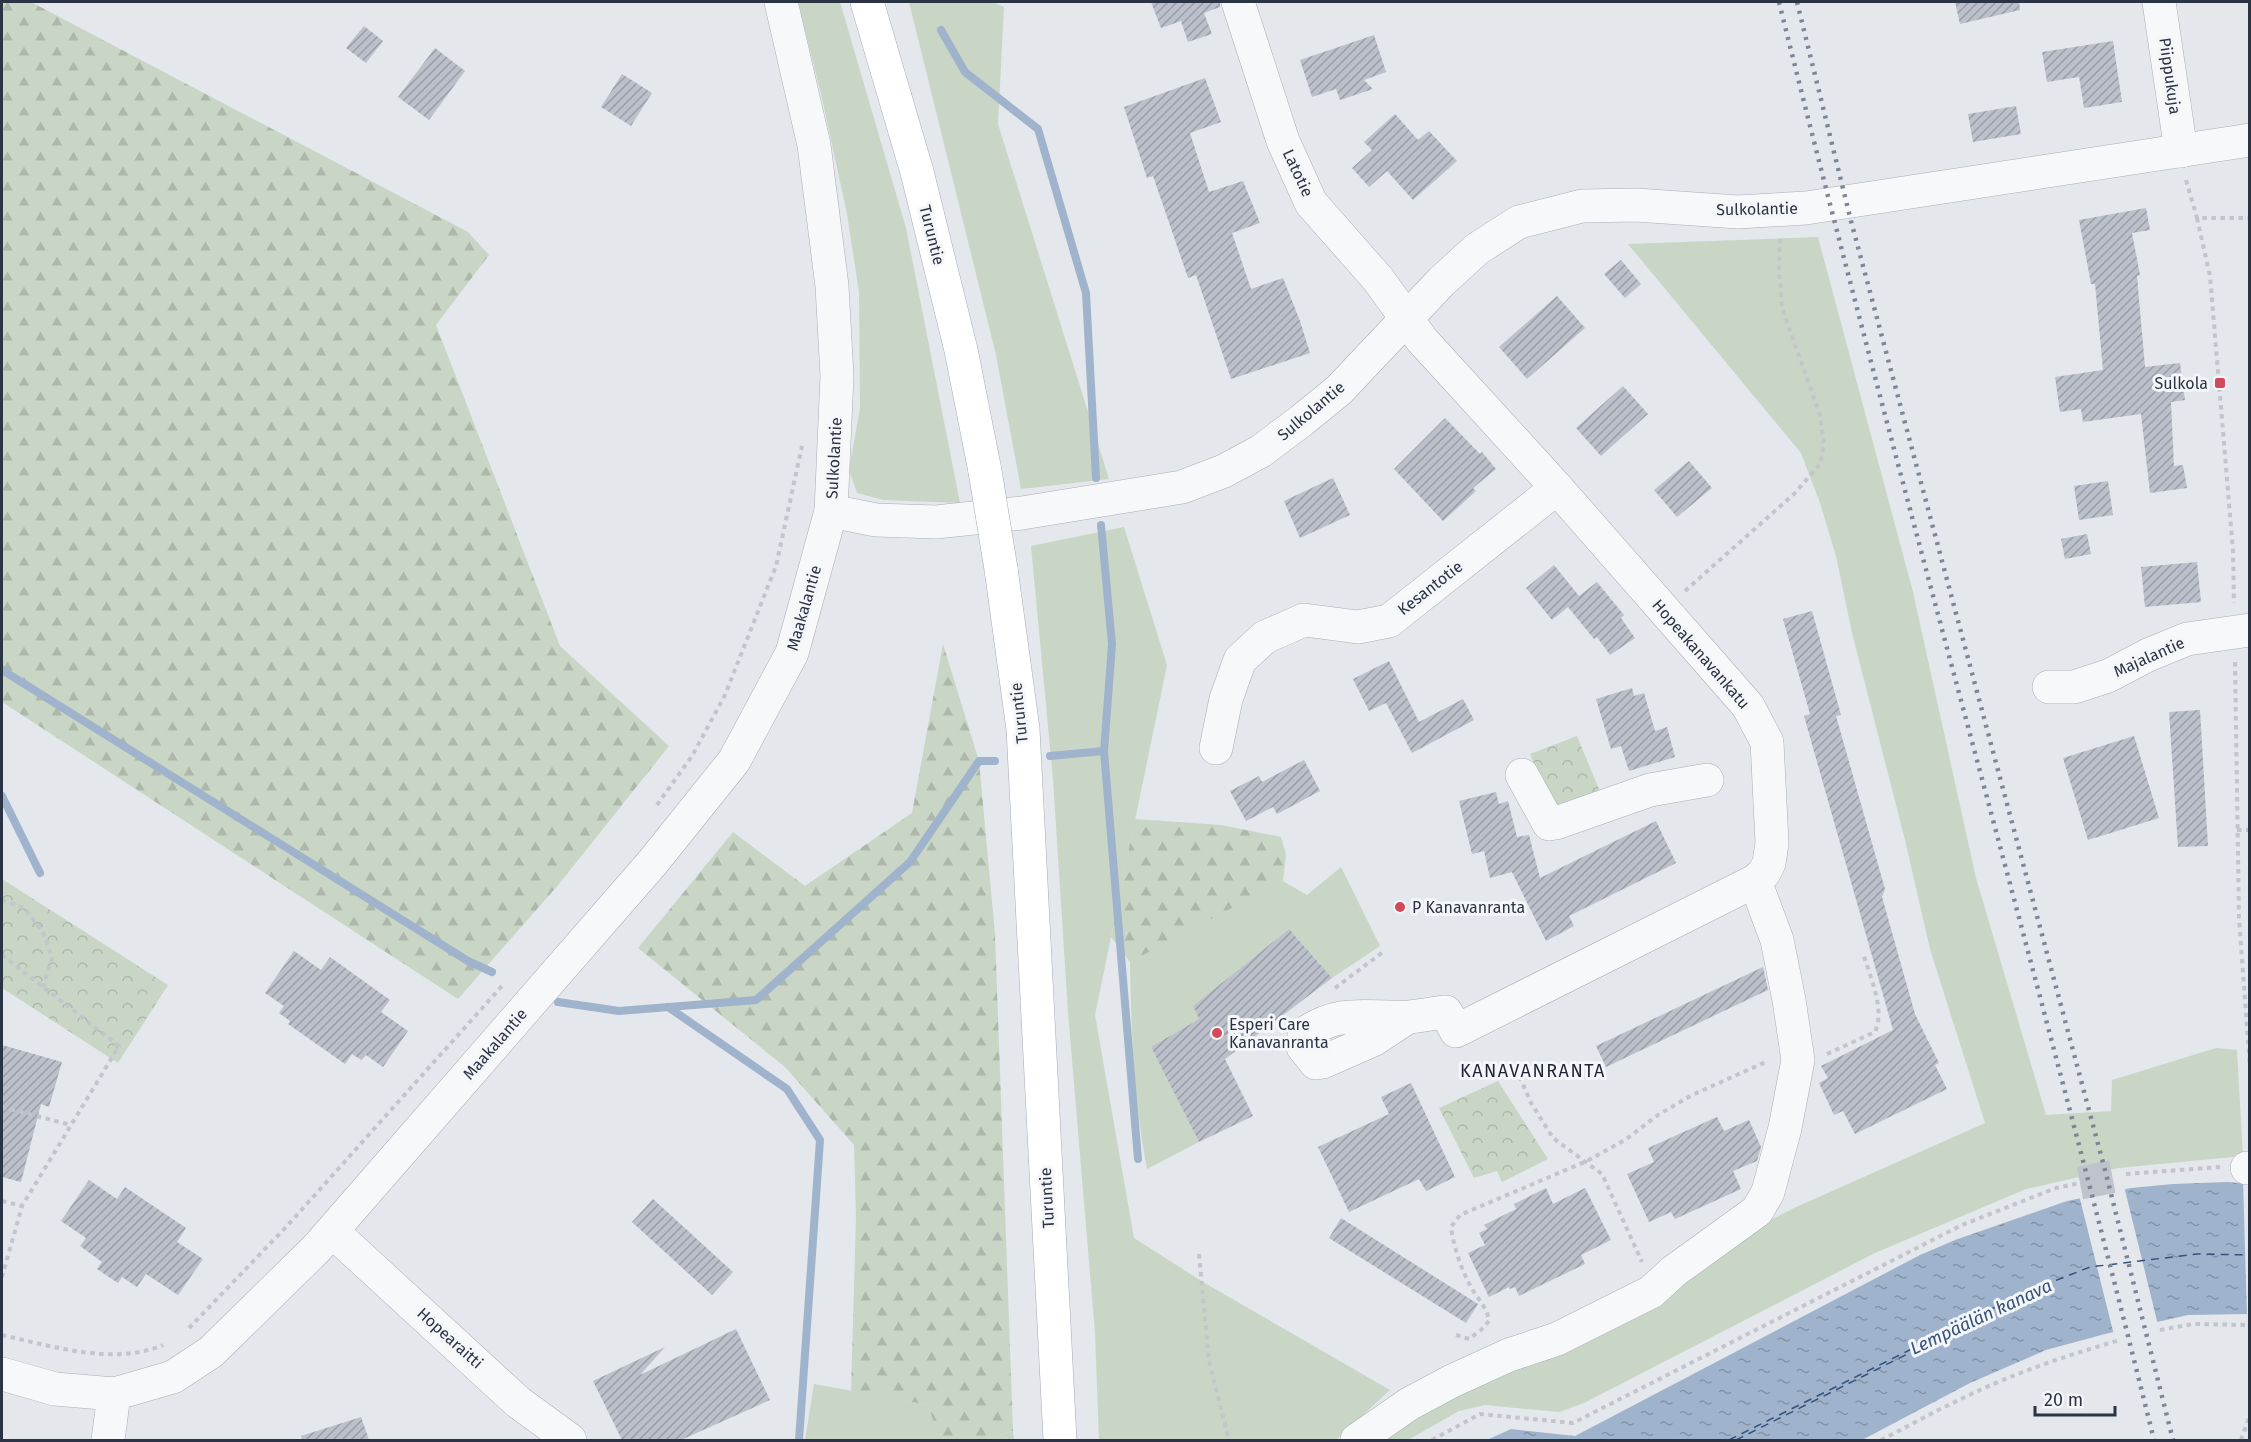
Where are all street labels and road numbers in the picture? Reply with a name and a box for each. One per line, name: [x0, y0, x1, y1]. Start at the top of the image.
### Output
street label: Piippukuja: [2155, 36, 2185, 116]
street label: Latotie: [1279, 146, 1317, 200]
street label: Sulkolantie: [1716, 199, 1798, 219]
street label: Turuntie: [915, 203, 949, 267]
street label: Sulkolantie: [1274, 377, 1348, 445]
street label: Sulkolantie: [822, 417, 846, 499]
street label: Kesantotie: [1394, 557, 1466, 619]
street label: Maakalantie: [783, 563, 825, 653]
street label: Hopeakanavankatu: [1648, 595, 1754, 713]
street label: Majalantie: [2111, 633, 2187, 681]
street label: Turuntie: [1006, 682, 1032, 744]
street label: Maakalantie: [459, 1005, 531, 1083]
street label: Turuntie: [1036, 1167, 1058, 1229]
street label: Hopearaitti: [413, 1304, 487, 1372]

